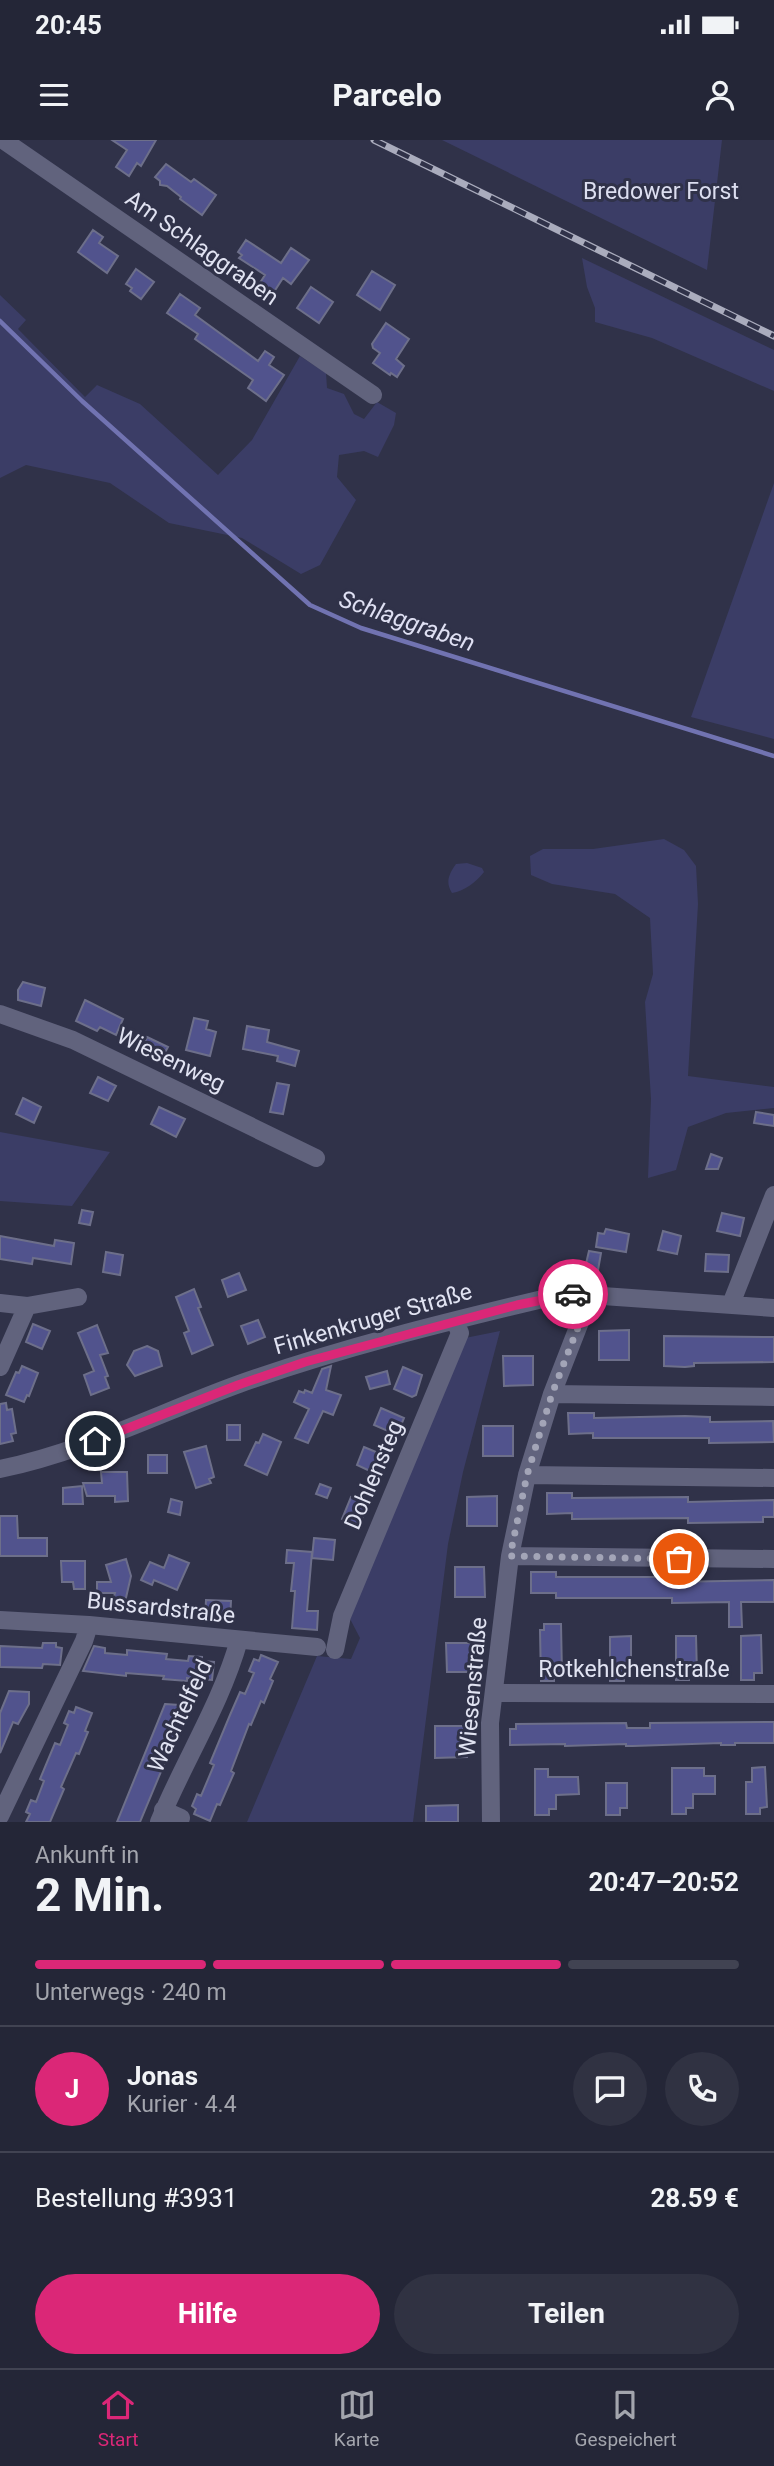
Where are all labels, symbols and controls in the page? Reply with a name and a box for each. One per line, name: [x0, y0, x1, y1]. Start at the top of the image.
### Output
text: 20:45: [35, 10, 102, 40]
icon: menu: [35, 76, 73, 114]
text: Parcelo: [332, 76, 442, 114]
icon: person: [701, 76, 739, 114]
park label: Bredower Forst: [583, 178, 739, 205]
street label: Am Schlaggraben: [120, 185, 284, 311]
water label: Schlaggraben: [335, 585, 479, 657]
street label: Wiesenweg: [112, 1022, 230, 1098]
courier: [538, 1259, 608, 1329]
icon: car: [554, 1275, 592, 1313]
street label: Finkenkruger Straße: [271, 1278, 475, 1360]
pin: [65, 1411, 125, 1471]
street label: Dohlensteg: [339, 1416, 409, 1534]
icon: home: [76, 1422, 114, 1460]
pin: [649, 1529, 709, 1589]
icon: bag: [660, 1540, 698, 1578]
street label: Bussardstraße: [86, 1587, 236, 1629]
street label: Wiesenstraße: [453, 1616, 493, 1758]
street label: Wachtelfeld: [142, 1655, 218, 1777]
street label: Rotkehlchenstraße: [538, 1656, 730, 1683]
text: Ankunft in: [35, 1842, 139, 1869]
text: 20:47–20:52: [589, 1867, 739, 1897]
text: 2 Min.: [35, 1868, 164, 1922]
text: Unterwegs · 240 m: [35, 1979, 227, 2006]
button: chat: [573, 2052, 647, 2126]
button: phone: [665, 2052, 739, 2126]
text: Jonas: [127, 2061, 198, 2091]
text: J: [65, 2074, 79, 2104]
text: Kurier · 4.4: [127, 2091, 237, 2118]
text: Bestellung #3931: [35, 2183, 238, 2213]
text: 28.59 €: [650, 2183, 739, 2213]
button: Hilfe: [35, 2274, 380, 2354]
button: Teilen: [394, 2274, 739, 2354]
tab: Start: [98, 2386, 139, 2451]
tab: Karte: [334, 2386, 379, 2451]
tab: Gespeichert: [575, 2386, 676, 2451]

